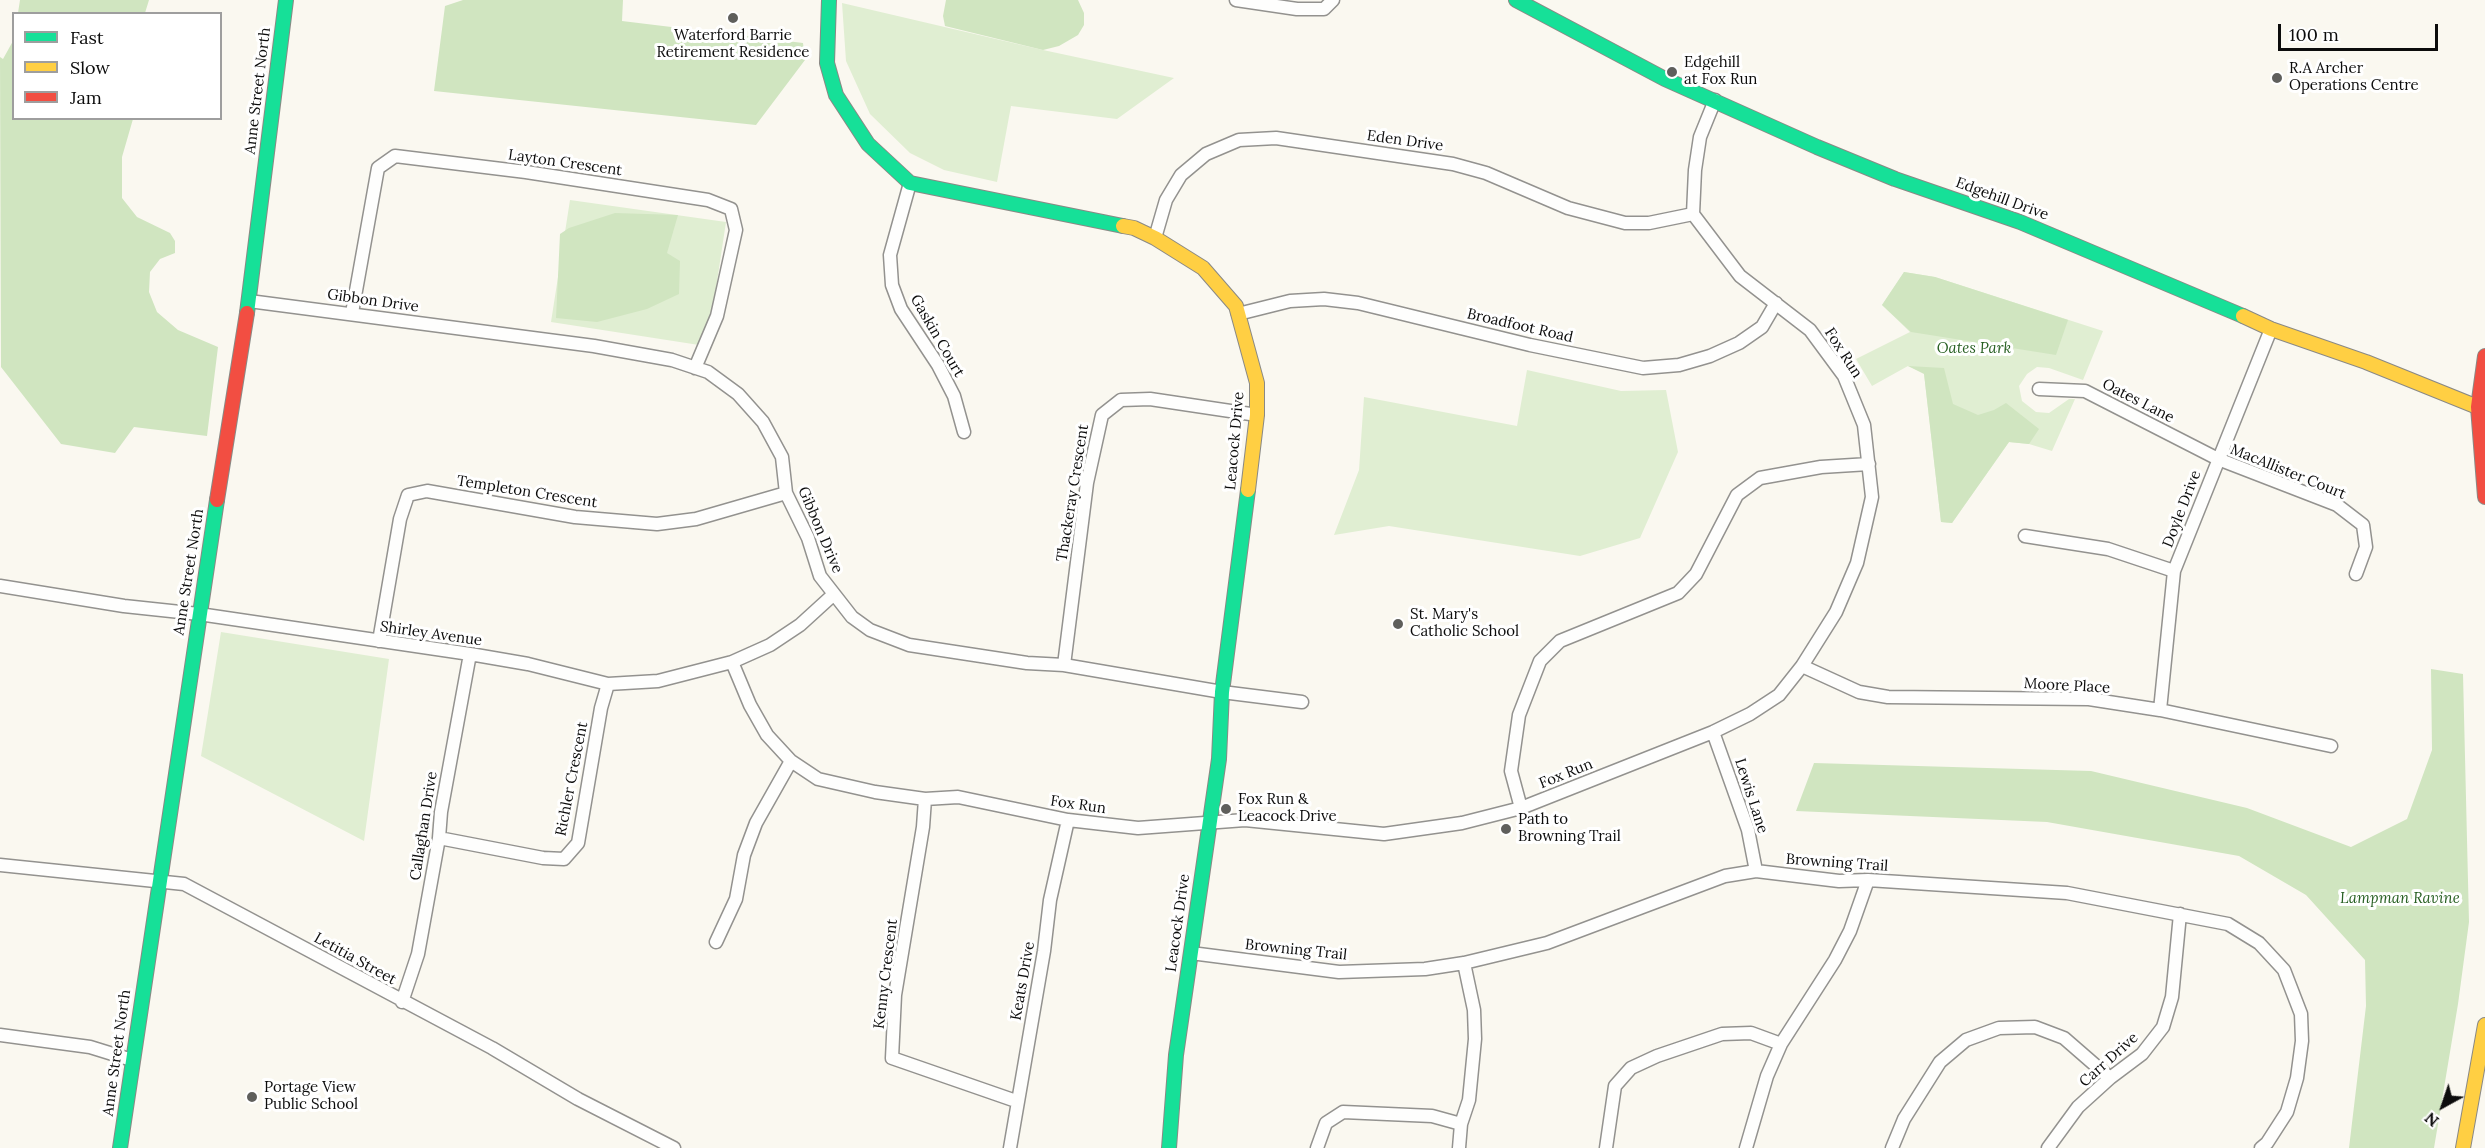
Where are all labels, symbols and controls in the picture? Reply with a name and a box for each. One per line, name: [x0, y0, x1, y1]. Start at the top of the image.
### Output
marker: Waterford Barrie Retirement Residence: [726, 11, 740, 25]
legend: [12, 12, 222, 120]
scale bar: [2281, 12, 2442, 50]
text: 100 m: [2289, 23, 2339, 46]
text: Fast: [70, 26, 104, 49]
street label: Anne Street North: [241, 27, 275, 155]
place label: Waterford Barrie Retirement Residence: [657, 27, 809, 62]
place label: Edgehill at Fox Run: [1684, 54, 1757, 89]
text: Slow: [70, 56, 110, 79]
place label: R.A Archer Operations Centre: [2289, 60, 2419, 95]
marker: Edgehill at Fox Run: [1665, 65, 1679, 79]
marker: R.A Archer Operations Centre: [2270, 71, 2284, 85]
text: Jam: [70, 86, 102, 109]
street label: Eden Drive: [1366, 127, 1444, 155]
street label: Layton Crescent: [507, 146, 623, 180]
street label: Edgehill Drive: [1953, 174, 2051, 224]
street label: Gibbon Drive: [326, 286, 420, 316]
street label: Gaskin Court: [906, 292, 968, 380]
street label: Broadfoot Road: [1465, 305, 1575, 347]
street label: Fox Run: [1820, 325, 1866, 381]
park label: Oates Park: [1937, 340, 2011, 358]
street label: Oates Lane: [2099, 375, 2177, 427]
street label: Leacock Drive: [1222, 391, 1248, 491]
street label: Thackeray Crescent: [1053, 423, 1093, 563]
street label: MacAllister Court: [2228, 441, 2348, 503]
street label: Doyle Drive: [2159, 468, 2205, 550]
street label: Templeton Crescent: [456, 472, 598, 512]
street label: Gibbon Drive: [794, 484, 846, 576]
street label: Anne Street North: [170, 508, 208, 636]
place label: St. Mary's Catholic School: [1410, 606, 1519, 641]
marker: St. Mary's Catholic School: [1391, 617, 1405, 631]
street label: Shirley Avenue: [379, 618, 483, 650]
street label: Moore Place: [2023, 675, 2111, 697]
street label: Richler Crescent: [552, 720, 592, 838]
street label: Fox Run: [1537, 755, 1595, 793]
street label: Lewis Lane: [1730, 756, 1772, 836]
street label: Callaghan Drive: [407, 770, 441, 882]
place label: Fox Run & Leacock Drive: [1238, 791, 1337, 826]
street label: Fox Run: [1049, 792, 1107, 818]
marker: Fox Run & Leacock Drive: [1219, 802, 1233, 816]
place label: Path to Browning Trail: [1518, 811, 1621, 846]
marker: Path to Browning Trail: [1499, 822, 1513, 836]
street label: Browning Trail: [1785, 850, 1889, 876]
street label: Leacock Drive: [1162, 873, 1194, 973]
park label: Lampman Ravine: [2340, 890, 2460, 908]
street label: Kenny Crescent: [870, 918, 902, 1030]
street label: Letitia Street: [311, 929, 399, 989]
street label: Browning Trail: [1244, 936, 1348, 964]
street label: Keats Drive: [1007, 940, 1039, 1022]
street label: Anne Street North: [99, 989, 135, 1117]
street label: Carr Drive: [2076, 1029, 2142, 1091]
north arrow: [2413, 1076, 2473, 1136]
place label: Portage View Public School: [264, 1079, 358, 1114]
marker: Portage View Public School: [245, 1090, 259, 1104]
text: N: [2420, 1108, 2443, 1131]

